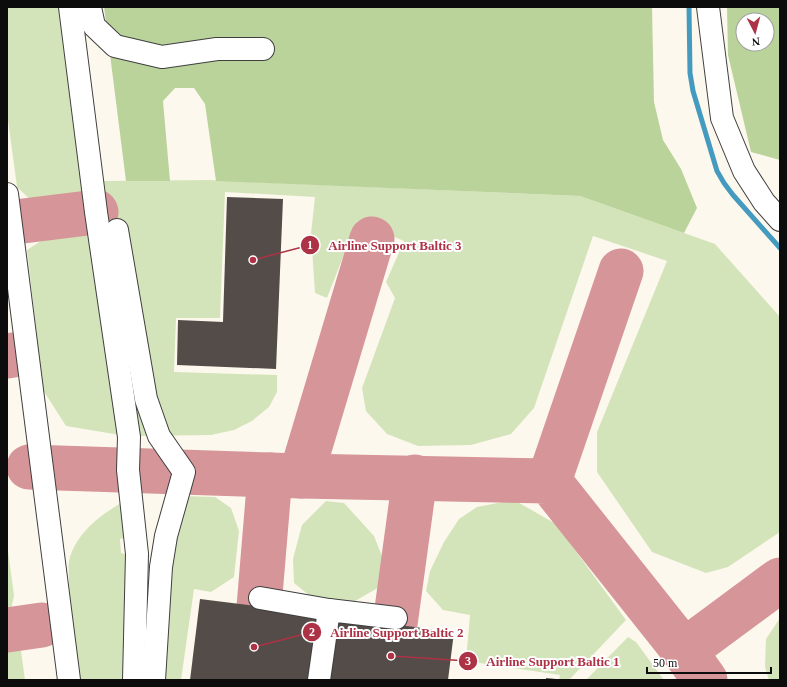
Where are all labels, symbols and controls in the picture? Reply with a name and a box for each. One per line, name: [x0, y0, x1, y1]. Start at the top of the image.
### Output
north arrow: [735, 12, 775, 52]
text: N: [751, 36, 761, 48]
callout: Airline Support Baltic 3: [300, 233, 470, 258]
text: 1: [307, 238, 313, 252]
text: Airline Support Baltic 3: [328, 238, 462, 253]
callout: Airline Support Baltic 2: [302, 620, 471, 645]
text: 2: [309, 625, 315, 639]
text: Airline Support Baltic 2: [330, 625, 464, 640]
callout: Airline Support Baltic 1: [458, 649, 627, 674]
scale bar: [647, 649, 771, 675]
text: 3: [465, 654, 471, 668]
text: Airline Support Baltic 1: [486, 654, 620, 669]
text: 50 m: [653, 656, 678, 670]

